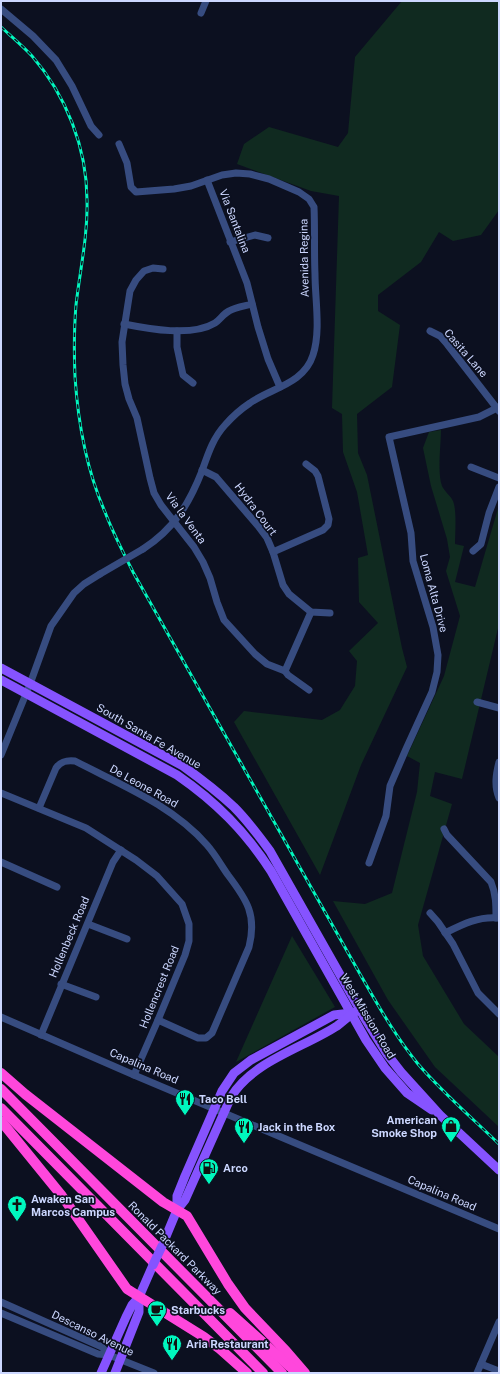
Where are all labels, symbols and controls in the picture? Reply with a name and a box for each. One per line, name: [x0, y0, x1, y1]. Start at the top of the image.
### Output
street label: Via Santalina: [217, 187, 253, 255]
street label: Avenida Regina: [297, 219, 311, 297]
street label: Casita Lane: [442, 327, 490, 379]
street label: Hydra Court: [232, 481, 280, 537]
street label: Via la Venta: [163, 490, 209, 546]
street label: Loma Alta Drive: [418, 552, 450, 634]
street label: South Santa Fe Avenue: [95, 701, 203, 771]
street label: De Leone Road: [108, 762, 180, 810]
street label: Hollenbeck Road: [46, 895, 92, 979]
street label: Hollencrest Road: [137, 944, 181, 1030]
street label: West Mission Road: [338, 972, 398, 1060]
street label: Capalina Road: [108, 1046, 180, 1086]
restaurant icon: Taco Bell: [174, 1088, 196, 1116]
place label: Taco Bell: [199, 1093, 248, 1105]
place label: American Smoke Shop: [371, 1114, 437, 1139]
shop icon: American Smoke Shop: [440, 1115, 462, 1143]
restaurant icon: Jack in the Box: [233, 1116, 255, 1144]
place label: Jack in the Box: [258, 1121, 336, 1133]
fuel station icon: Arco: [198, 1157, 220, 1185]
place label: Arco: [223, 1162, 248, 1174]
street label: Capalina Road: [406, 1173, 478, 1213]
place label: Awaken San Marcos Campus: [31, 1193, 115, 1218]
church icon: Awaken San Marcos Campus: [6, 1194, 28, 1222]
street label: Ronald Packard Parkway: [126, 1199, 224, 1297]
cafe icon: Starbucks: [146, 1299, 168, 1327]
place label: Starbucks: [171, 1304, 225, 1316]
street label: Descanso Avenue: [50, 1308, 136, 1358]
restaurant icon: Aria Restaurant: [161, 1333, 183, 1361]
place label: Aria Restaurant: [186, 1338, 269, 1350]

